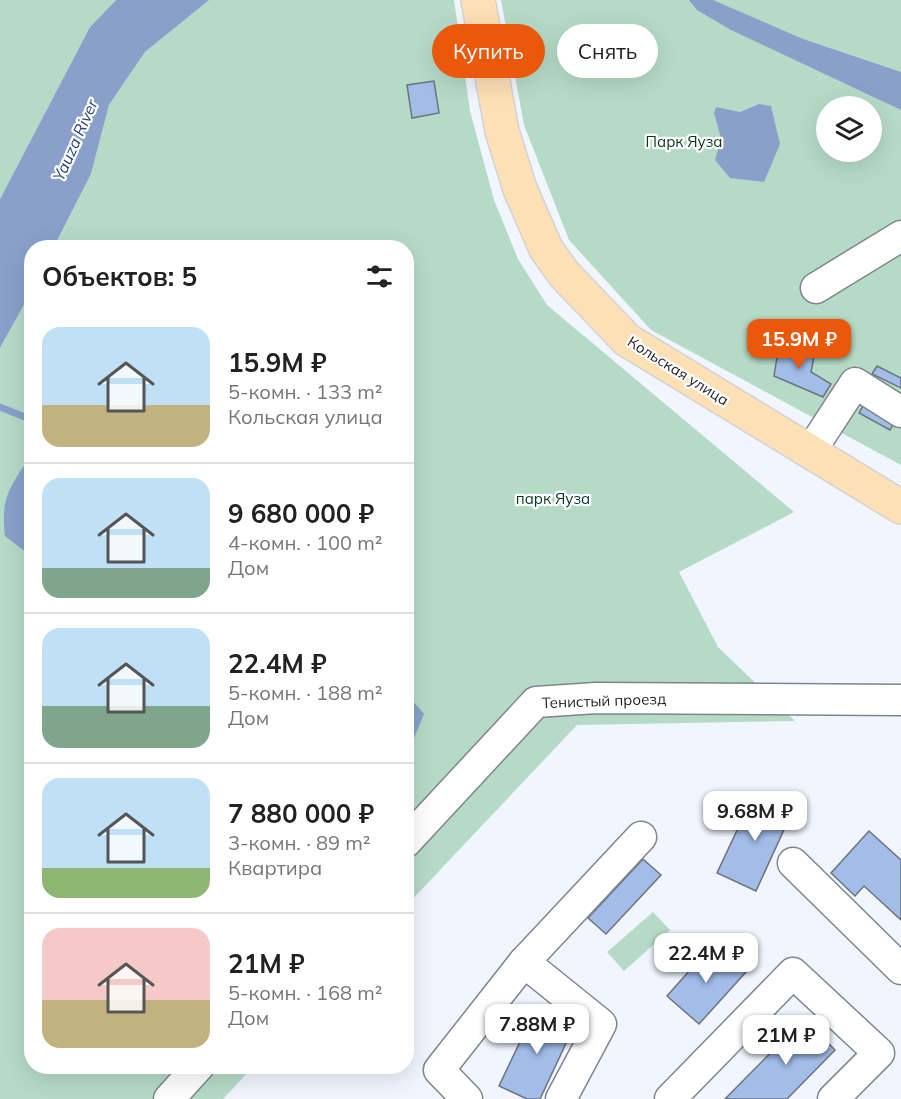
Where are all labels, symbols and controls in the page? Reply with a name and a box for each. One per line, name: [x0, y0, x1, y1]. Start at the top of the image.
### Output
chip: Купить: [432, 24, 545, 78]
chip: Снять: [557, 24, 658, 78]
water label: Yauza River: [48, 95, 102, 184]
map controls: [816, 96, 882, 162]
button: layers: [816, 96, 882, 162]
park label: Парк Яуза: [646, 132, 722, 151]
text: Объектов: 5: [42, 260, 197, 293]
icon: filters: [363, 260, 396, 293]
pin: 15.9M ₽: [744, 319, 854, 370]
text: 15.9M ₽: [761, 326, 837, 351]
street label: Кольская улица: [624, 332, 732, 409]
text: 15.9M ₽: [228, 346, 327, 379]
icon: home: [90, 351, 162, 423]
text: 5-комн. · 133 m²: [228, 379, 382, 404]
text: Кольская улица: [228, 404, 383, 429]
park label: парк Яуза: [516, 489, 590, 508]
text: 9 680 000 ₽: [228, 497, 374, 530]
icon: home: [90, 502, 162, 574]
text: 4-комн. · 100 m²: [228, 530, 382, 555]
text: Дом: [228, 555, 269, 580]
text: 22.4M ₽: [228, 647, 327, 680]
icon: home: [90, 652, 162, 724]
text: 5-комн. · 188 m²: [228, 680, 382, 705]
street label: Тенистый проезд: [541, 689, 667, 712]
text: Дом: [228, 705, 269, 730]
pin: 9.68M ₽: [700, 791, 810, 842]
text: 7 880 000 ₽: [228, 797, 374, 830]
text: 9.68M ₽: [717, 798, 793, 823]
icon: home: [90, 802, 162, 874]
text: 3-комн. · 89 m²: [228, 830, 370, 855]
text: Квартира: [228, 855, 322, 880]
pin: 22.4M ₽: [651, 933, 761, 984]
text: 22.4M ₽: [668, 940, 744, 965]
text: 21M ₽: [228, 947, 305, 980]
icon: home: [90, 952, 162, 1024]
text: 5-комн. · 168 m²: [228, 980, 382, 1005]
pin: 7.88M ₽: [482, 1004, 592, 1055]
text: Дом: [228, 1005, 269, 1030]
text: 7.88M ₽: [499, 1011, 575, 1036]
pin: 21M ₽: [744, 1015, 828, 1066]
text: 21M ₽: [757, 1022, 815, 1047]

